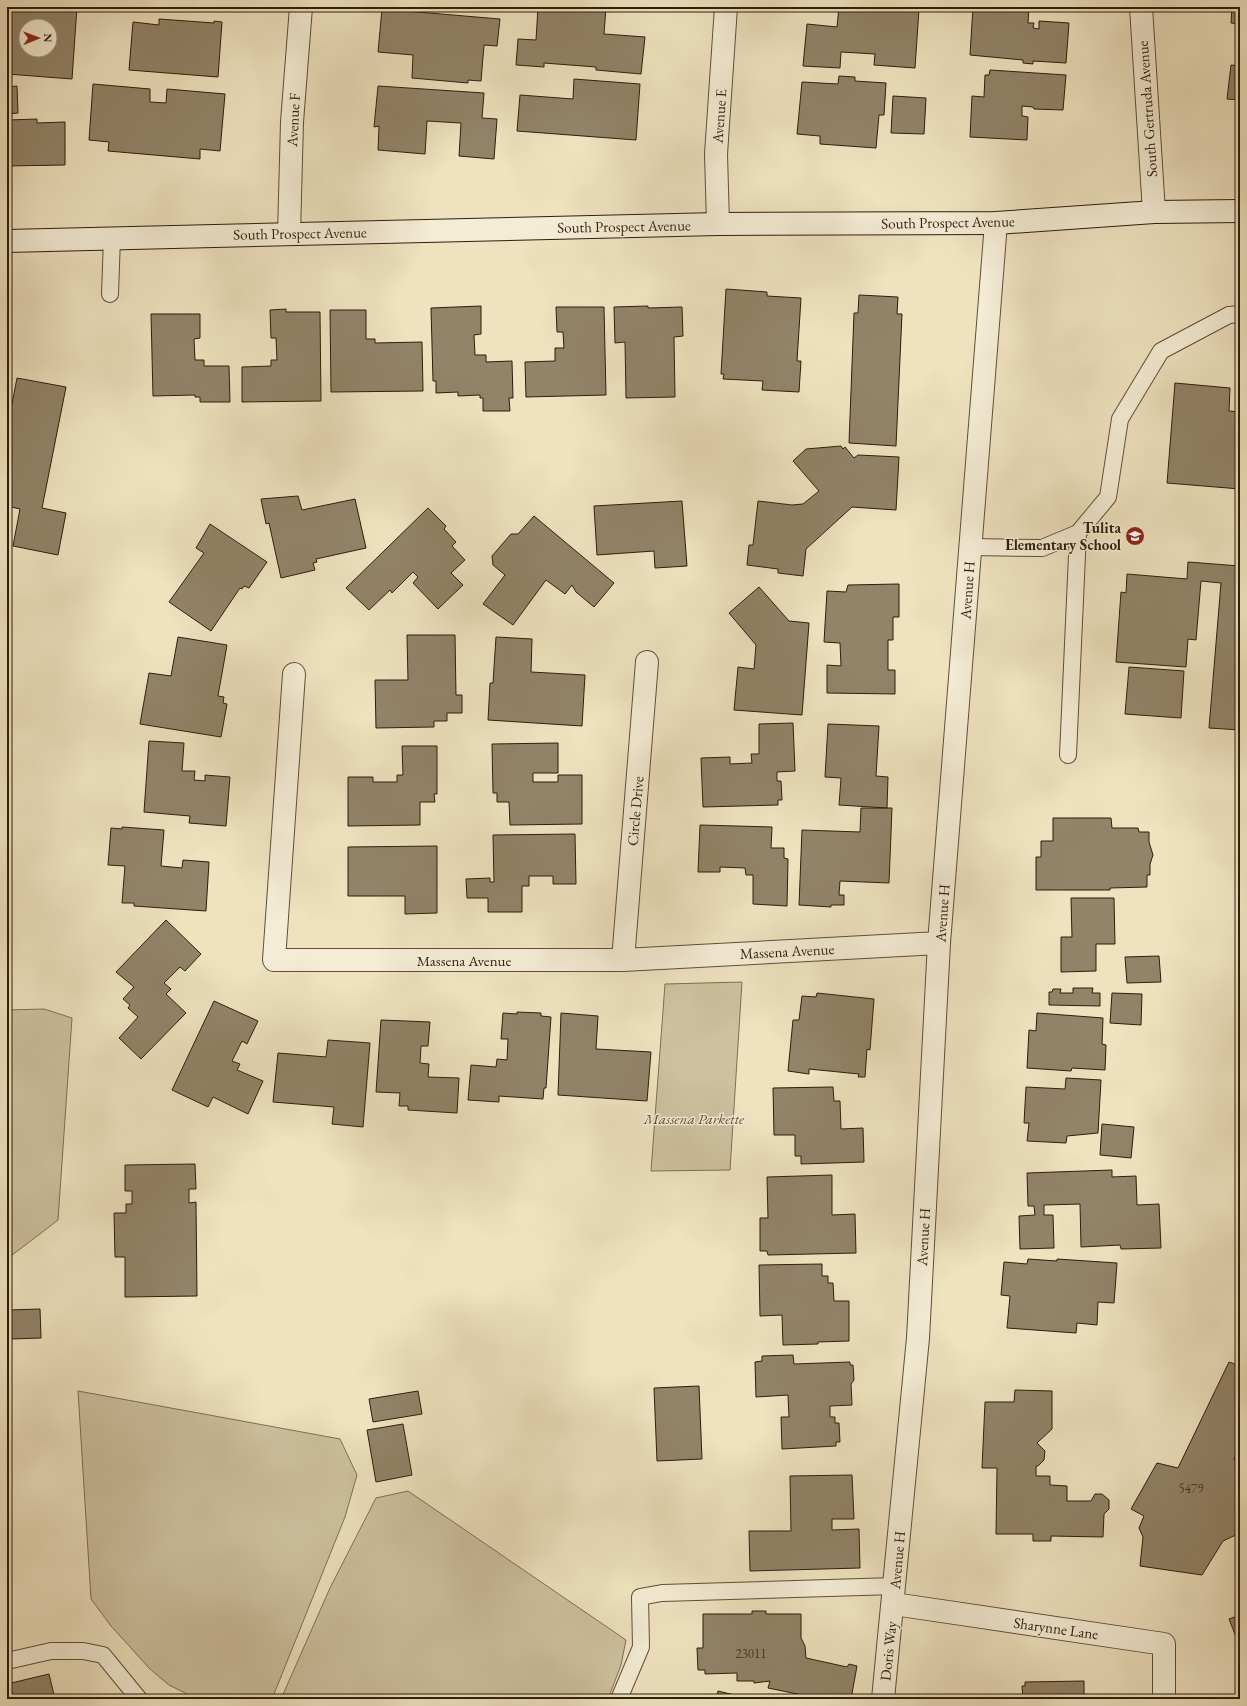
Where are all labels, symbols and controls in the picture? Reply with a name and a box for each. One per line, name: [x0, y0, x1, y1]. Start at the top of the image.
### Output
north arrow: [18, 18, 58, 58]
text: N: [41, 33, 55, 42]
street label: South Gertruda Avenue: [1133, 40, 1161, 178]
street label: Avenue E: [708, 88, 730, 145]
street label: Avenue F: [282, 92, 304, 148]
street label: South Prospect Avenue: [881, 211, 1015, 233]
street label: South Prospect Avenue: [557, 215, 691, 237]
street label: South Prospect Avenue: [233, 222, 367, 244]
place label: Tulita Elementary School: [1005, 518, 1122, 554]
school or university icon: Tulita Elementary School: [1124, 525, 1146, 547]
street label: Avenue H: [955, 560, 979, 621]
street label: Circle Drive: [622, 775, 648, 847]
street label: Avenue H: [930, 883, 954, 944]
street label: Massena Avenue: [739, 939, 835, 963]
street label: Massena Avenue: [417, 951, 511, 970]
park label: Massena Parkette: [643, 1109, 745, 1128]
street label: Avenue H: [912, 1207, 934, 1268]
house number: 5479: [1179, 1480, 1204, 1497]
street label: Avenue H: [885, 1530, 909, 1591]
street label: Sharynne Lane: [1012, 1613, 1100, 1643]
street label: Doris Way: [875, 1620, 901, 1682]
house number: 23011: [735, 1645, 767, 1662]

